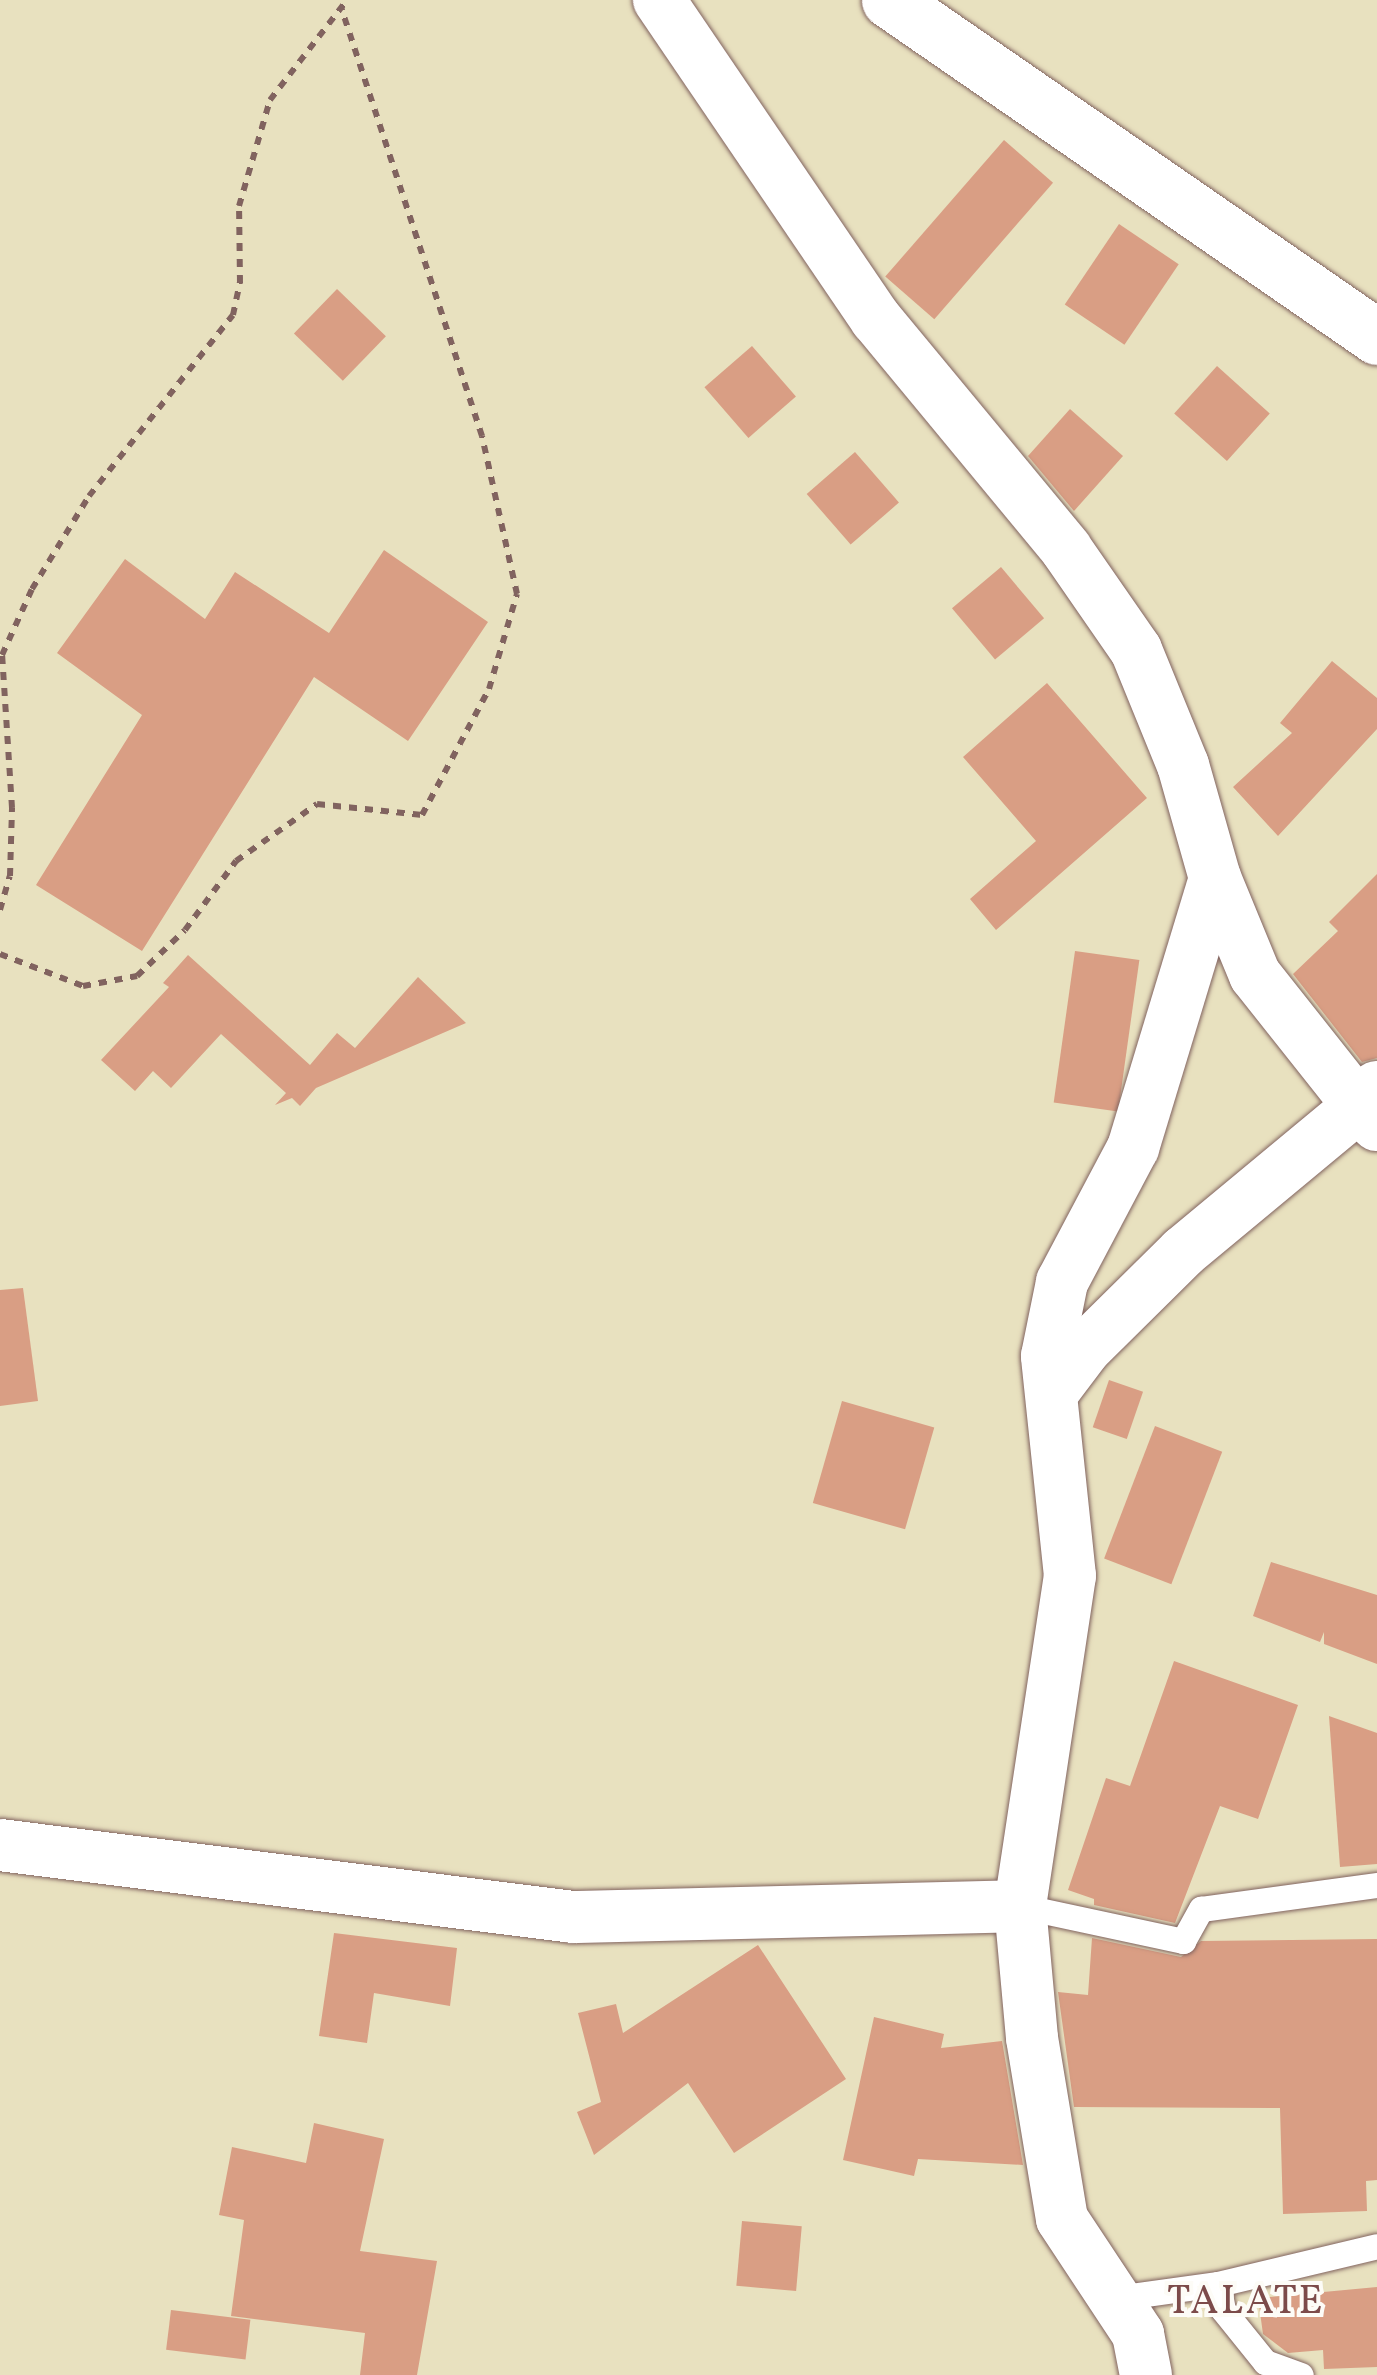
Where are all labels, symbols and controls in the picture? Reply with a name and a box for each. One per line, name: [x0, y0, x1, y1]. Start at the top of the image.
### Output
district label: TALATE: [1167, 2279, 1325, 2327]

